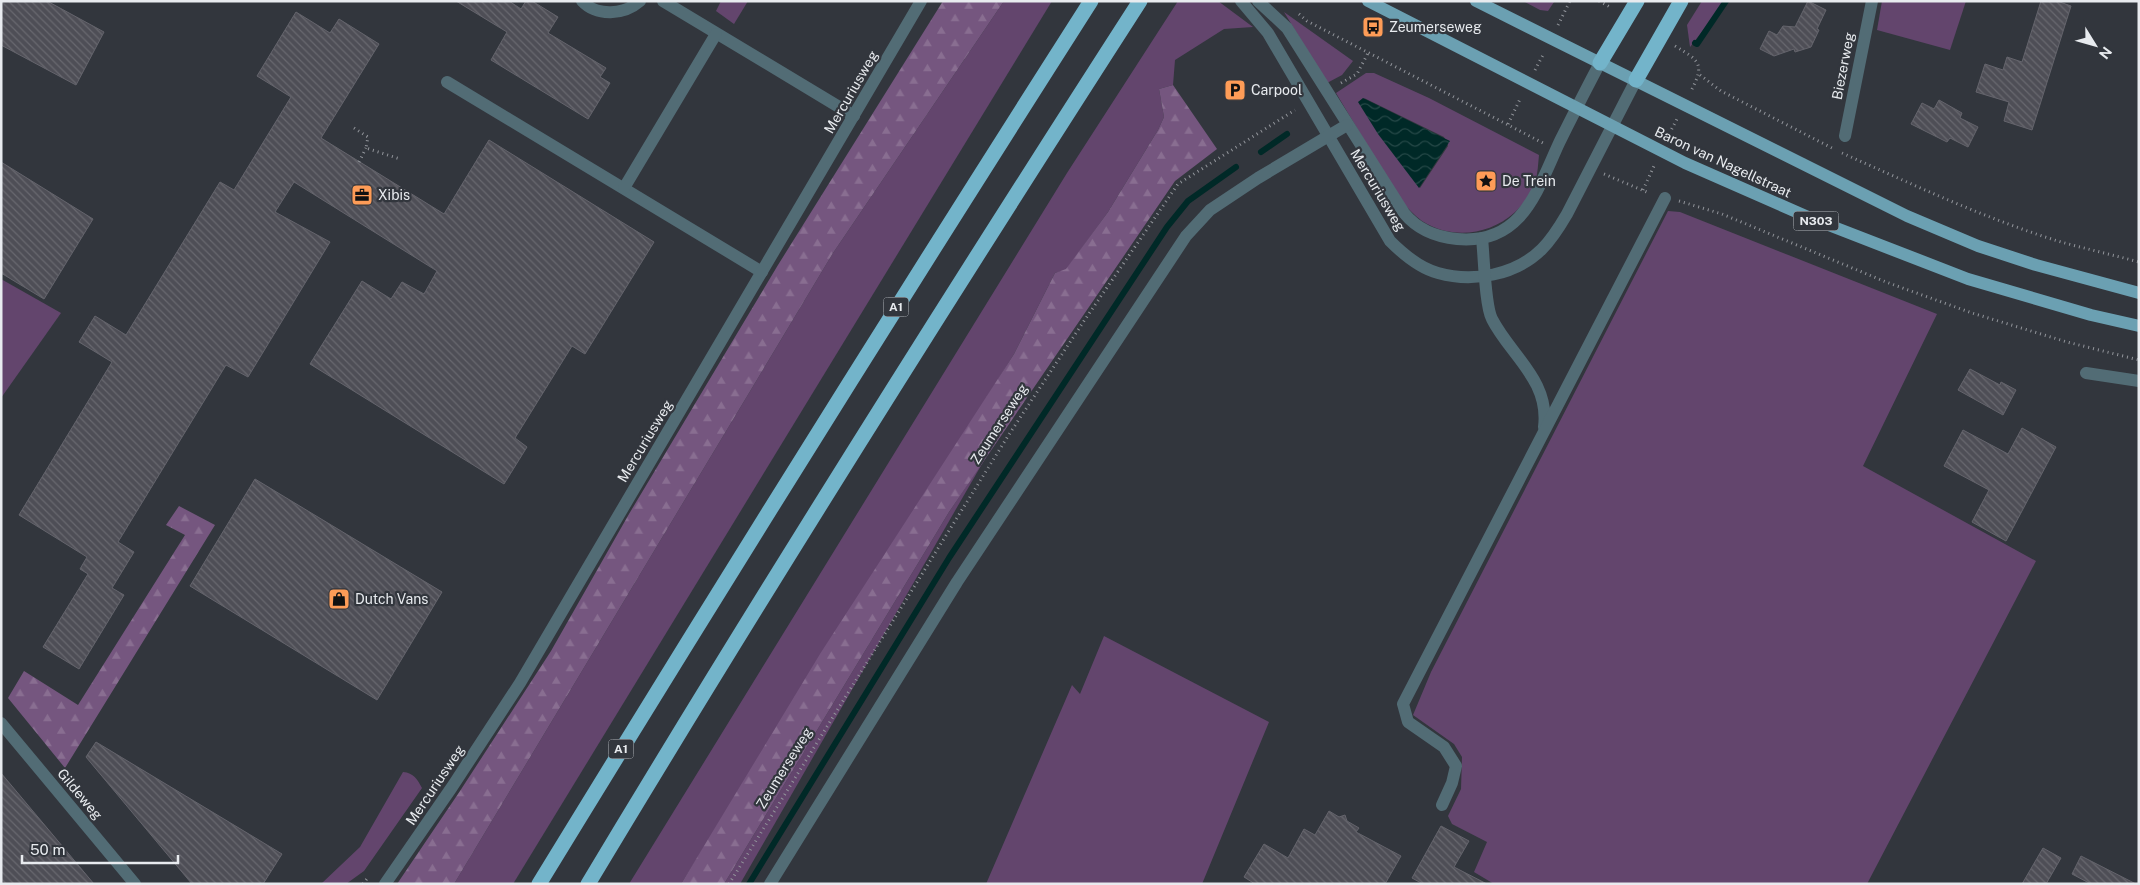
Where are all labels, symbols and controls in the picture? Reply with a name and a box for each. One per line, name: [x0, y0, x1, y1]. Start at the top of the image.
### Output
bus stop icon: Zeumerseweg: [1361, 15, 1385, 39]
place label: Zeumerseweg: [1389, 19, 1482, 35]
north arrow: [2070, 20, 2120, 70]
street label: Biezerweg: [1829, 31, 1857, 101]
text: N: [2096, 44, 2115, 62]
street label: Mercuriusweg: [821, 48, 881, 136]
parking icon: Carpool: [1223, 78, 1247, 102]
place label: Carpool: [1251, 82, 1302, 98]
street label: Baron van Nagellstraat: [1652, 123, 1794, 201]
street label: Mercuriusweg: [1347, 146, 1409, 234]
place icon: De Trein: [1474, 169, 1498, 193]
place label: De Trein: [1502, 173, 1556, 189]
office icon: Xibis: [350, 183, 374, 207]
place label: Xibis: [378, 187, 410, 203]
road number: N303: [1794, 212, 1838, 230]
road number: A1: [884, 298, 908, 316]
street label: Zeumerseweg: [967, 381, 1031, 467]
street label: Mercuriusweg: [614, 397, 676, 485]
shop icon: Dutch Vans: [327, 587, 351, 611]
place label: Dutch Vans: [355, 591, 428, 607]
street label: Zeumerseweg: [753, 724, 815, 812]
road number: A1: [608, 740, 634, 759]
street label: Mercuriusweg: [402, 742, 468, 828]
street label: Gildeweg: [54, 765, 106, 823]
scale bar: [22, 832, 179, 864]
text: 50 m: [30, 841, 65, 858]

